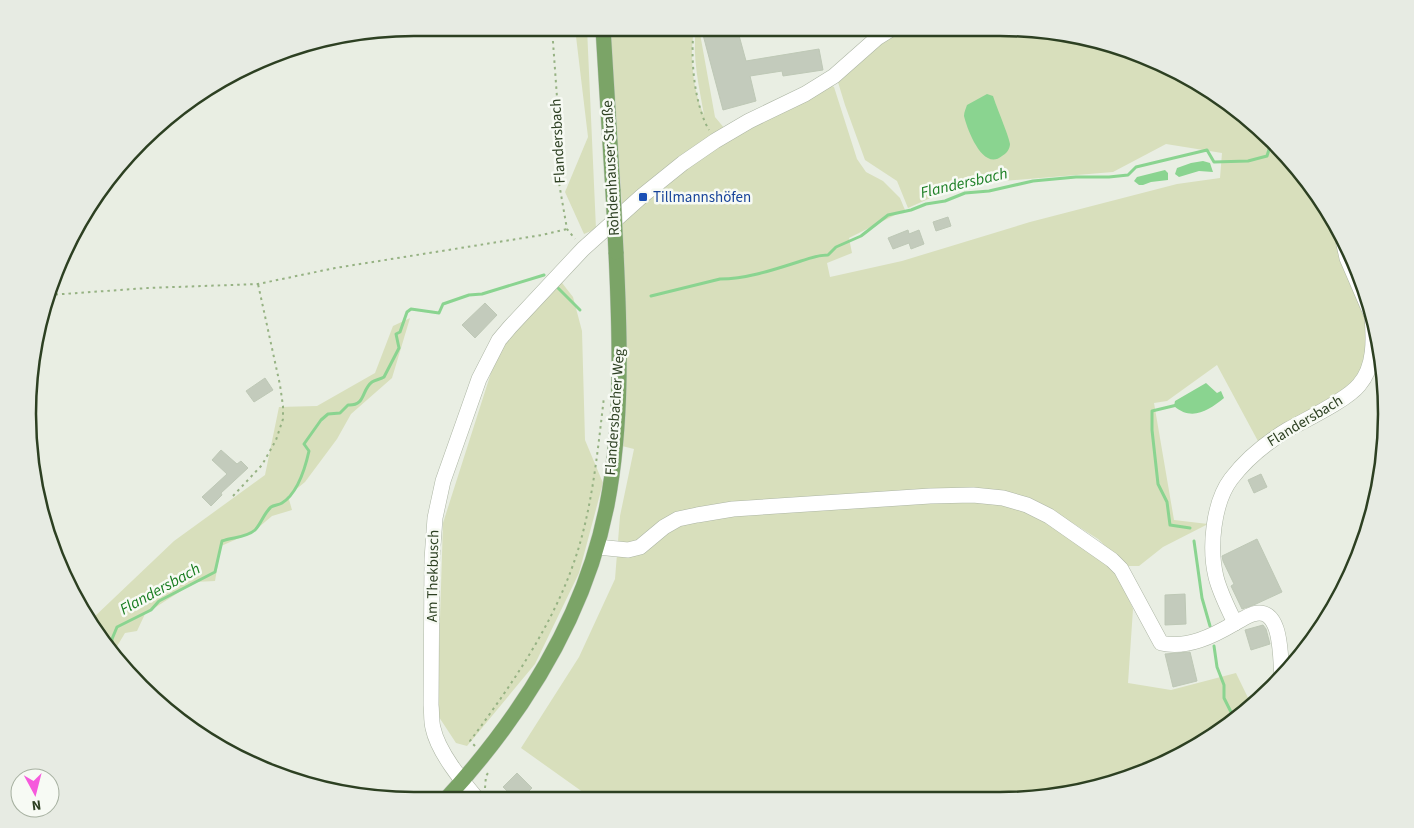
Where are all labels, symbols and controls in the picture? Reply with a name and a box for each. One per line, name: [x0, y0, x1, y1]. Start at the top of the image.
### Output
street label: Flandersbach: [545, 98, 571, 184]
street label: Rohdenhauser Straße: [597, 100, 625, 236]
water label: Flandersbach: [918, 162, 1010, 204]
place label: Tillmannshöfen: [653, 187, 751, 208]
marker: Tillmannshöfen: [637, 191, 649, 203]
street label: Flandersbacher Weg: [600, 347, 630, 476]
street label: Flandersbach: [1263, 390, 1347, 452]
street label: Am Thekbusch: [422, 530, 444, 622]
water label: Flandersbach: [116, 558, 204, 620]
north arrow: [10, 768, 60, 818]
text: N: [31, 794, 42, 815]

